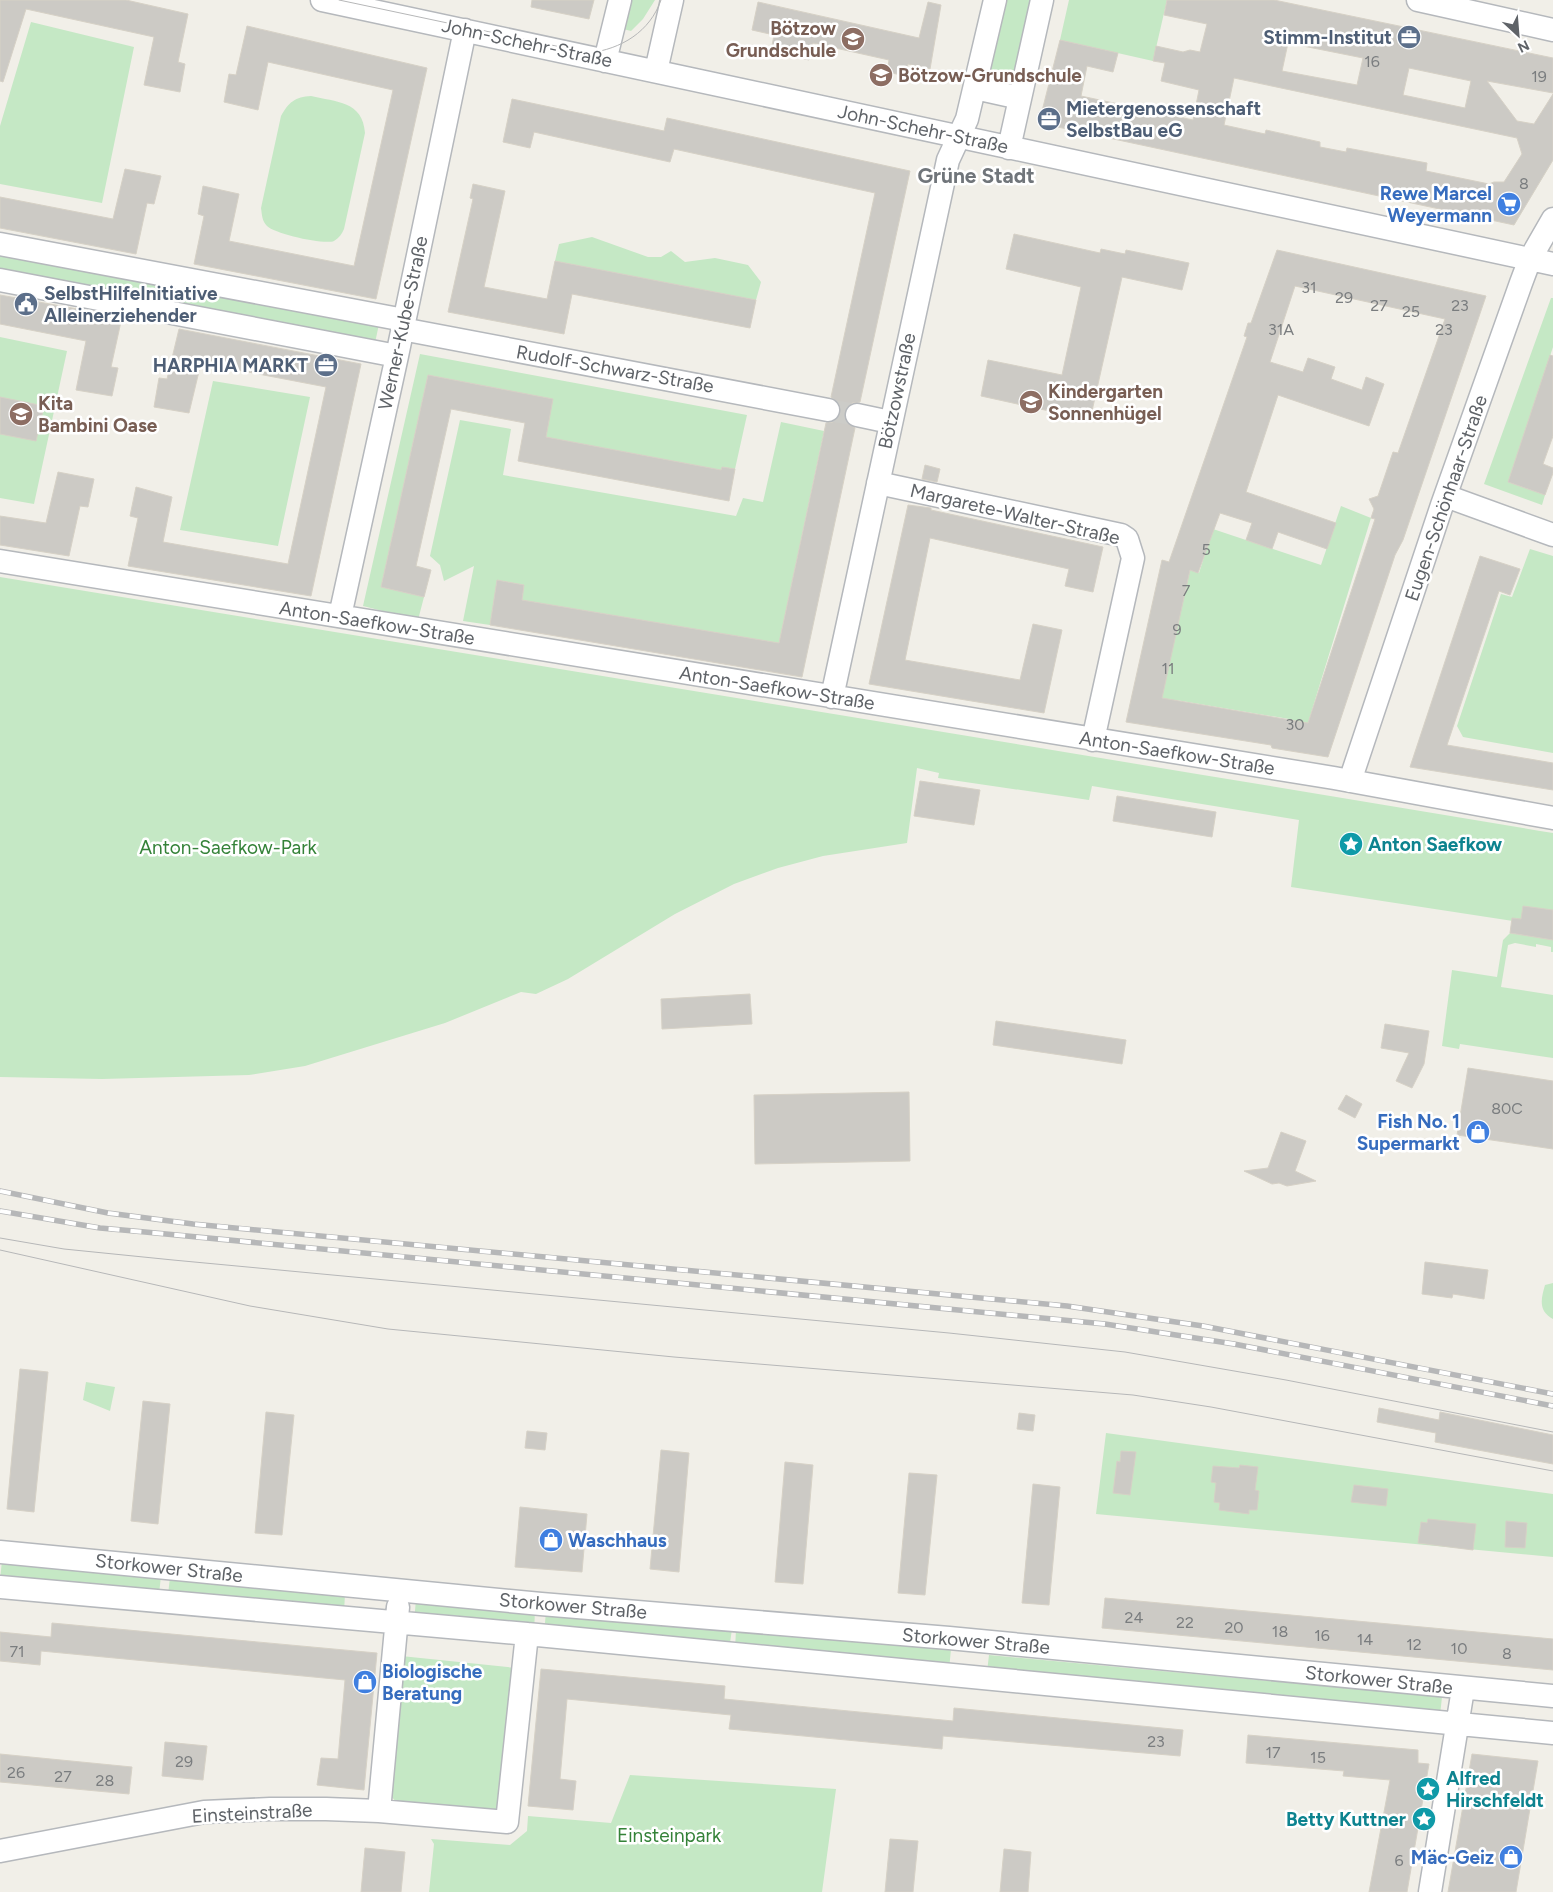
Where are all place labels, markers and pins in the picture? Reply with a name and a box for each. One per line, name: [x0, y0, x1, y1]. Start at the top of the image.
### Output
place label: Bötzow Grundschule: [726, 17, 836, 62]
office icon: Stimm-Institut: [1396, 24, 1422, 50]
school or university icon: Bötzow Grundschule: [840, 26, 866, 52]
place label: Stimm-Institut: [1263, 26, 1392, 49]
school or university icon: Bötzow-Grundschule: [868, 62, 894, 88]
place label: Bötzow-Grundschule: [898, 64, 1082, 87]
place label: Mietergenossenschaft SelbstBau eG: [1066, 97, 1261, 142]
office icon: Mietergenossenschaft SelbstBau eG: [1036, 106, 1062, 132]
place label: Rewe Marcel Weyermann: [1380, 182, 1492, 227]
supermarket icon: Rewe Marcel Weyermann: [1496, 191, 1522, 217]
place label: SelbstHilfeInitiative Alleinerziehender: [44, 282, 218, 327]
public building icon: SelbstHilfeInitiative Alleinerziehender: [13, 291, 39, 317]
office icon: HARPHIA MARKT: [313, 352, 339, 378]
place label: HARPHIA MARKT: [153, 354, 308, 377]
place label: Kindergarten Sonnenhügel: [1048, 380, 1163, 425]
school or university icon: Kindergarten Sonnenhügel: [1018, 389, 1044, 415]
place label: Kita Bambini Oase: [38, 392, 158, 437]
school or university icon: Kita Bambini Oase: [8, 401, 34, 427]
place icon: Anton Saefkow: [1338, 831, 1364, 857]
place label: Anton Saefkow: [1368, 833, 1502, 856]
place label: Fish No. 1 Supermarkt: [1357, 1110, 1460, 1155]
shop icon: Fish No. 1 Supermarkt: [1465, 1119, 1491, 1145]
shop icon: Waschhaus: [538, 1527, 564, 1553]
place label: Waschhaus: [568, 1529, 667, 1552]
place label: Biologische Beratung: [382, 1660, 483, 1705]
shop icon: Biologische Beratung: [352, 1669, 378, 1695]
place label: Alfred Hirschfeldt: [1446, 1767, 1544, 1812]
place icon: Alfred Hirschfeldt: [1415, 1776, 1441, 1802]
place icon: Betty Kuttner: [1411, 1806, 1437, 1832]
place label: Betty Kuttner: [1286, 1808, 1406, 1831]
shop icon: Mäc-Geiz: [1498, 1844, 1524, 1870]
place label: Mäc-Geiz: [1411, 1846, 1494, 1869]

